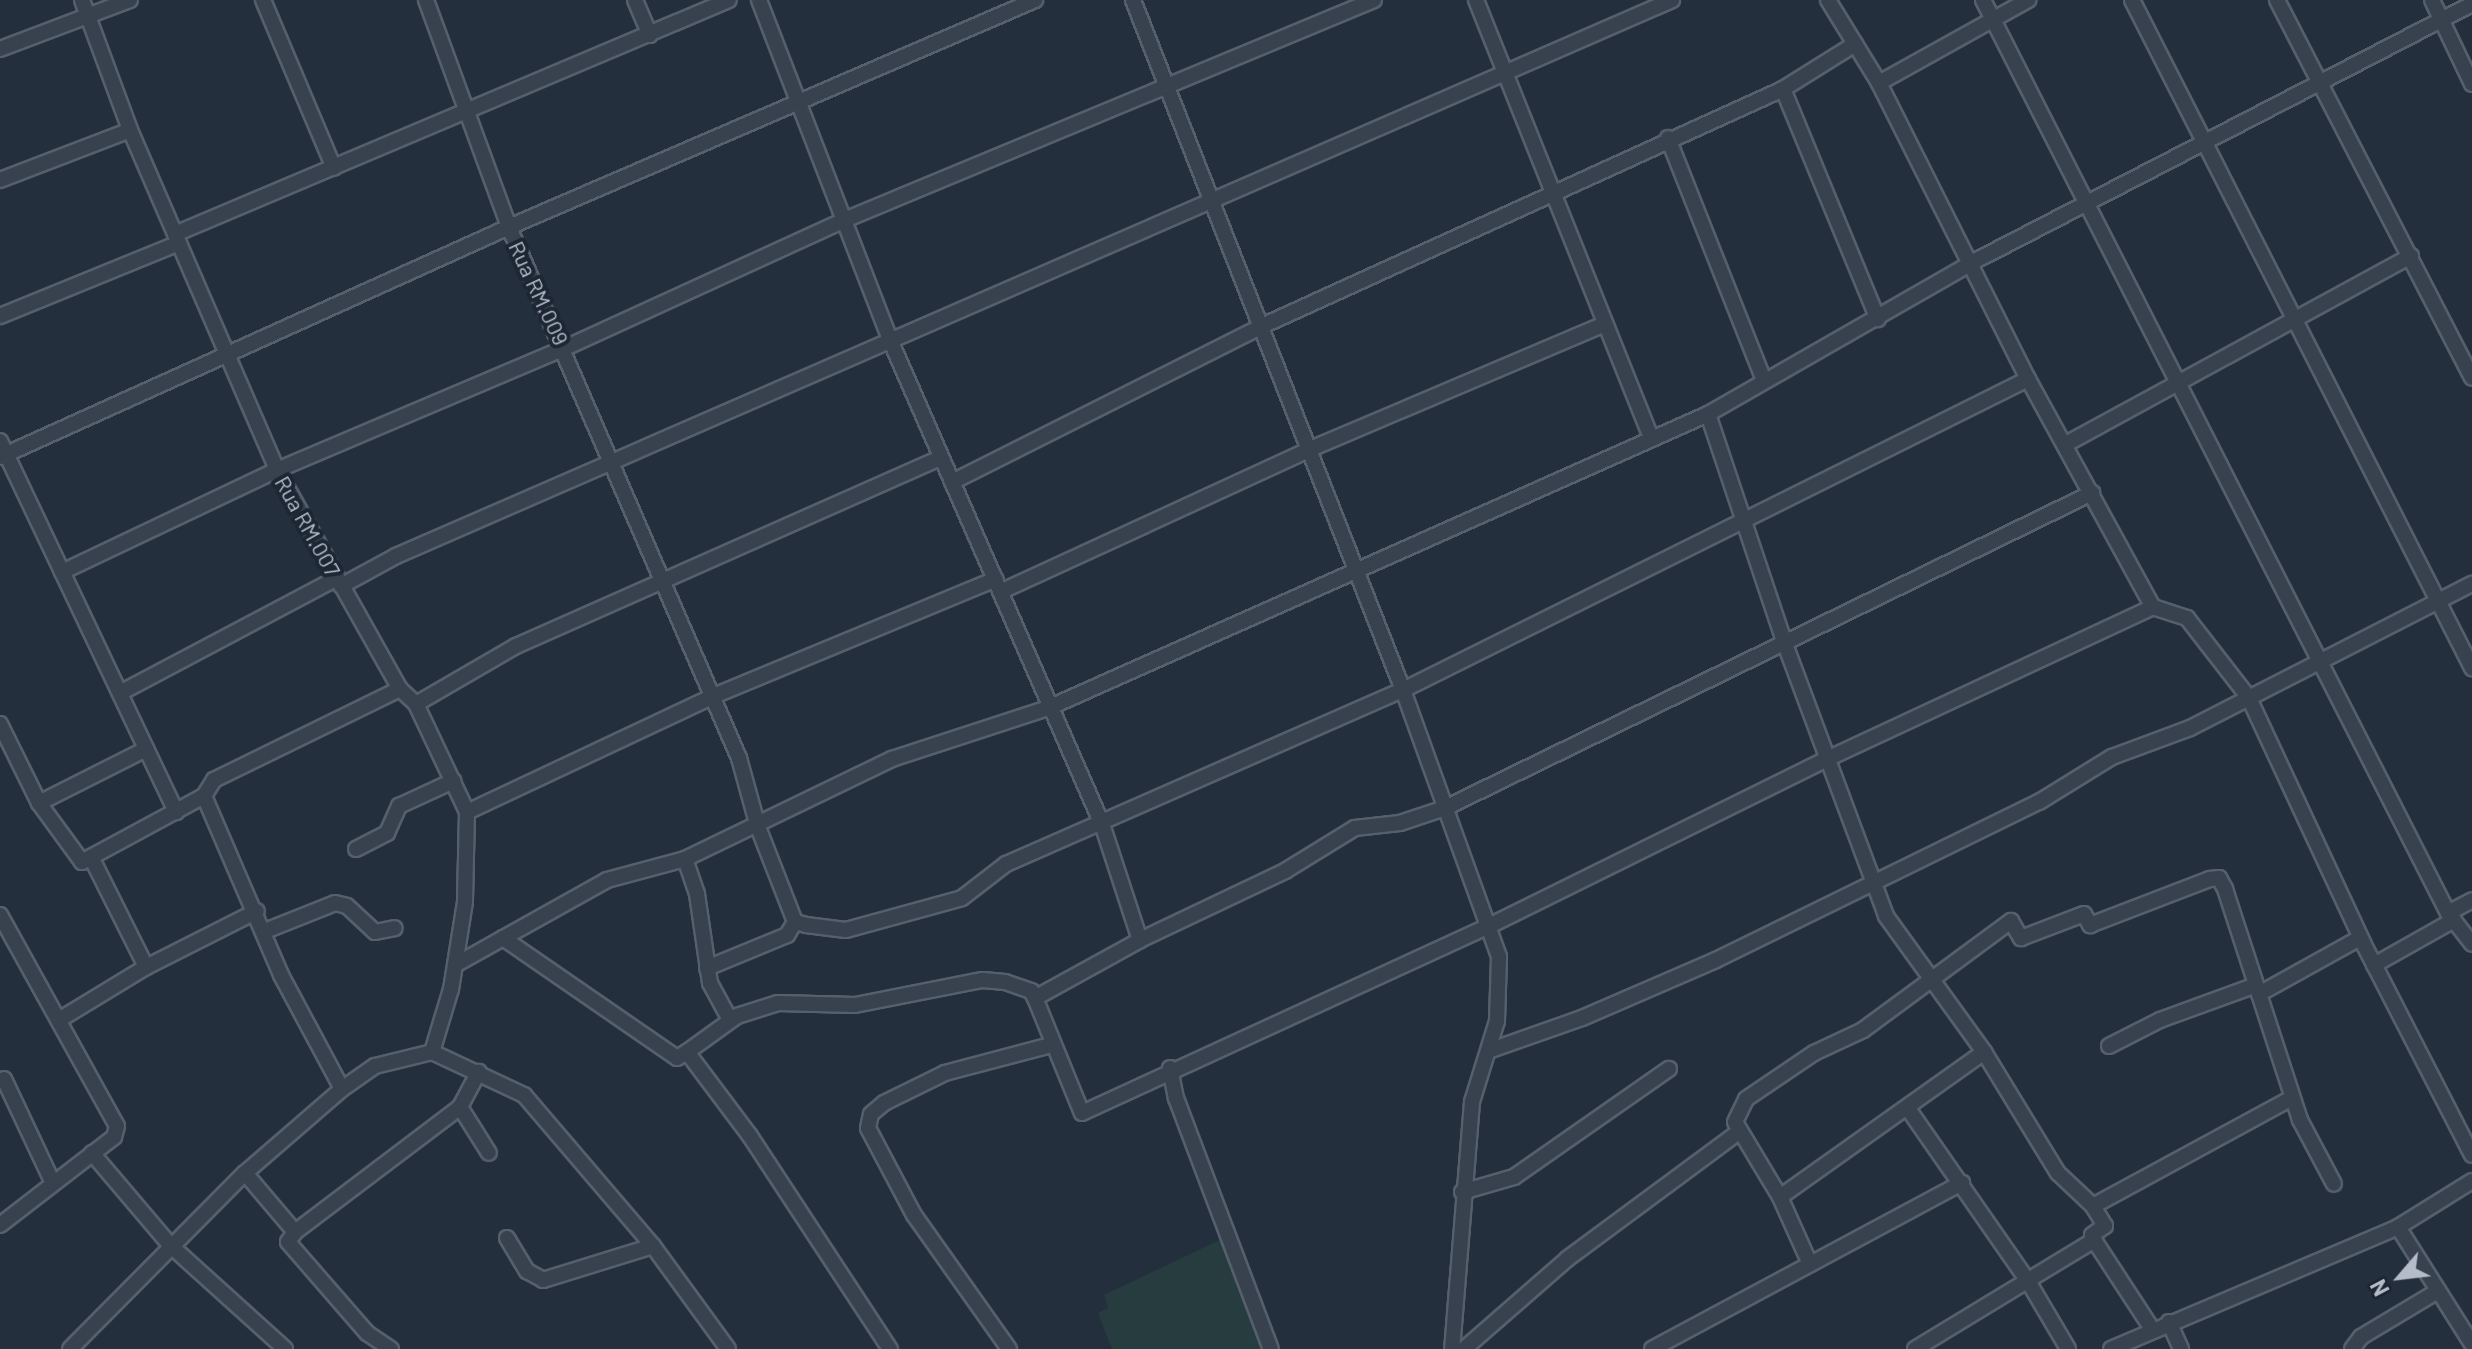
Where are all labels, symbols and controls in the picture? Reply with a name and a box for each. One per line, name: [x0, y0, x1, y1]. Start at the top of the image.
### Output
street label: Rua RM.009: [503, 237, 575, 349]
street label: Rua RM.007: [270, 471, 346, 581]
north arrow: [2360, 1237, 2440, 1317]
text: N: [2364, 1276, 2394, 1301]

